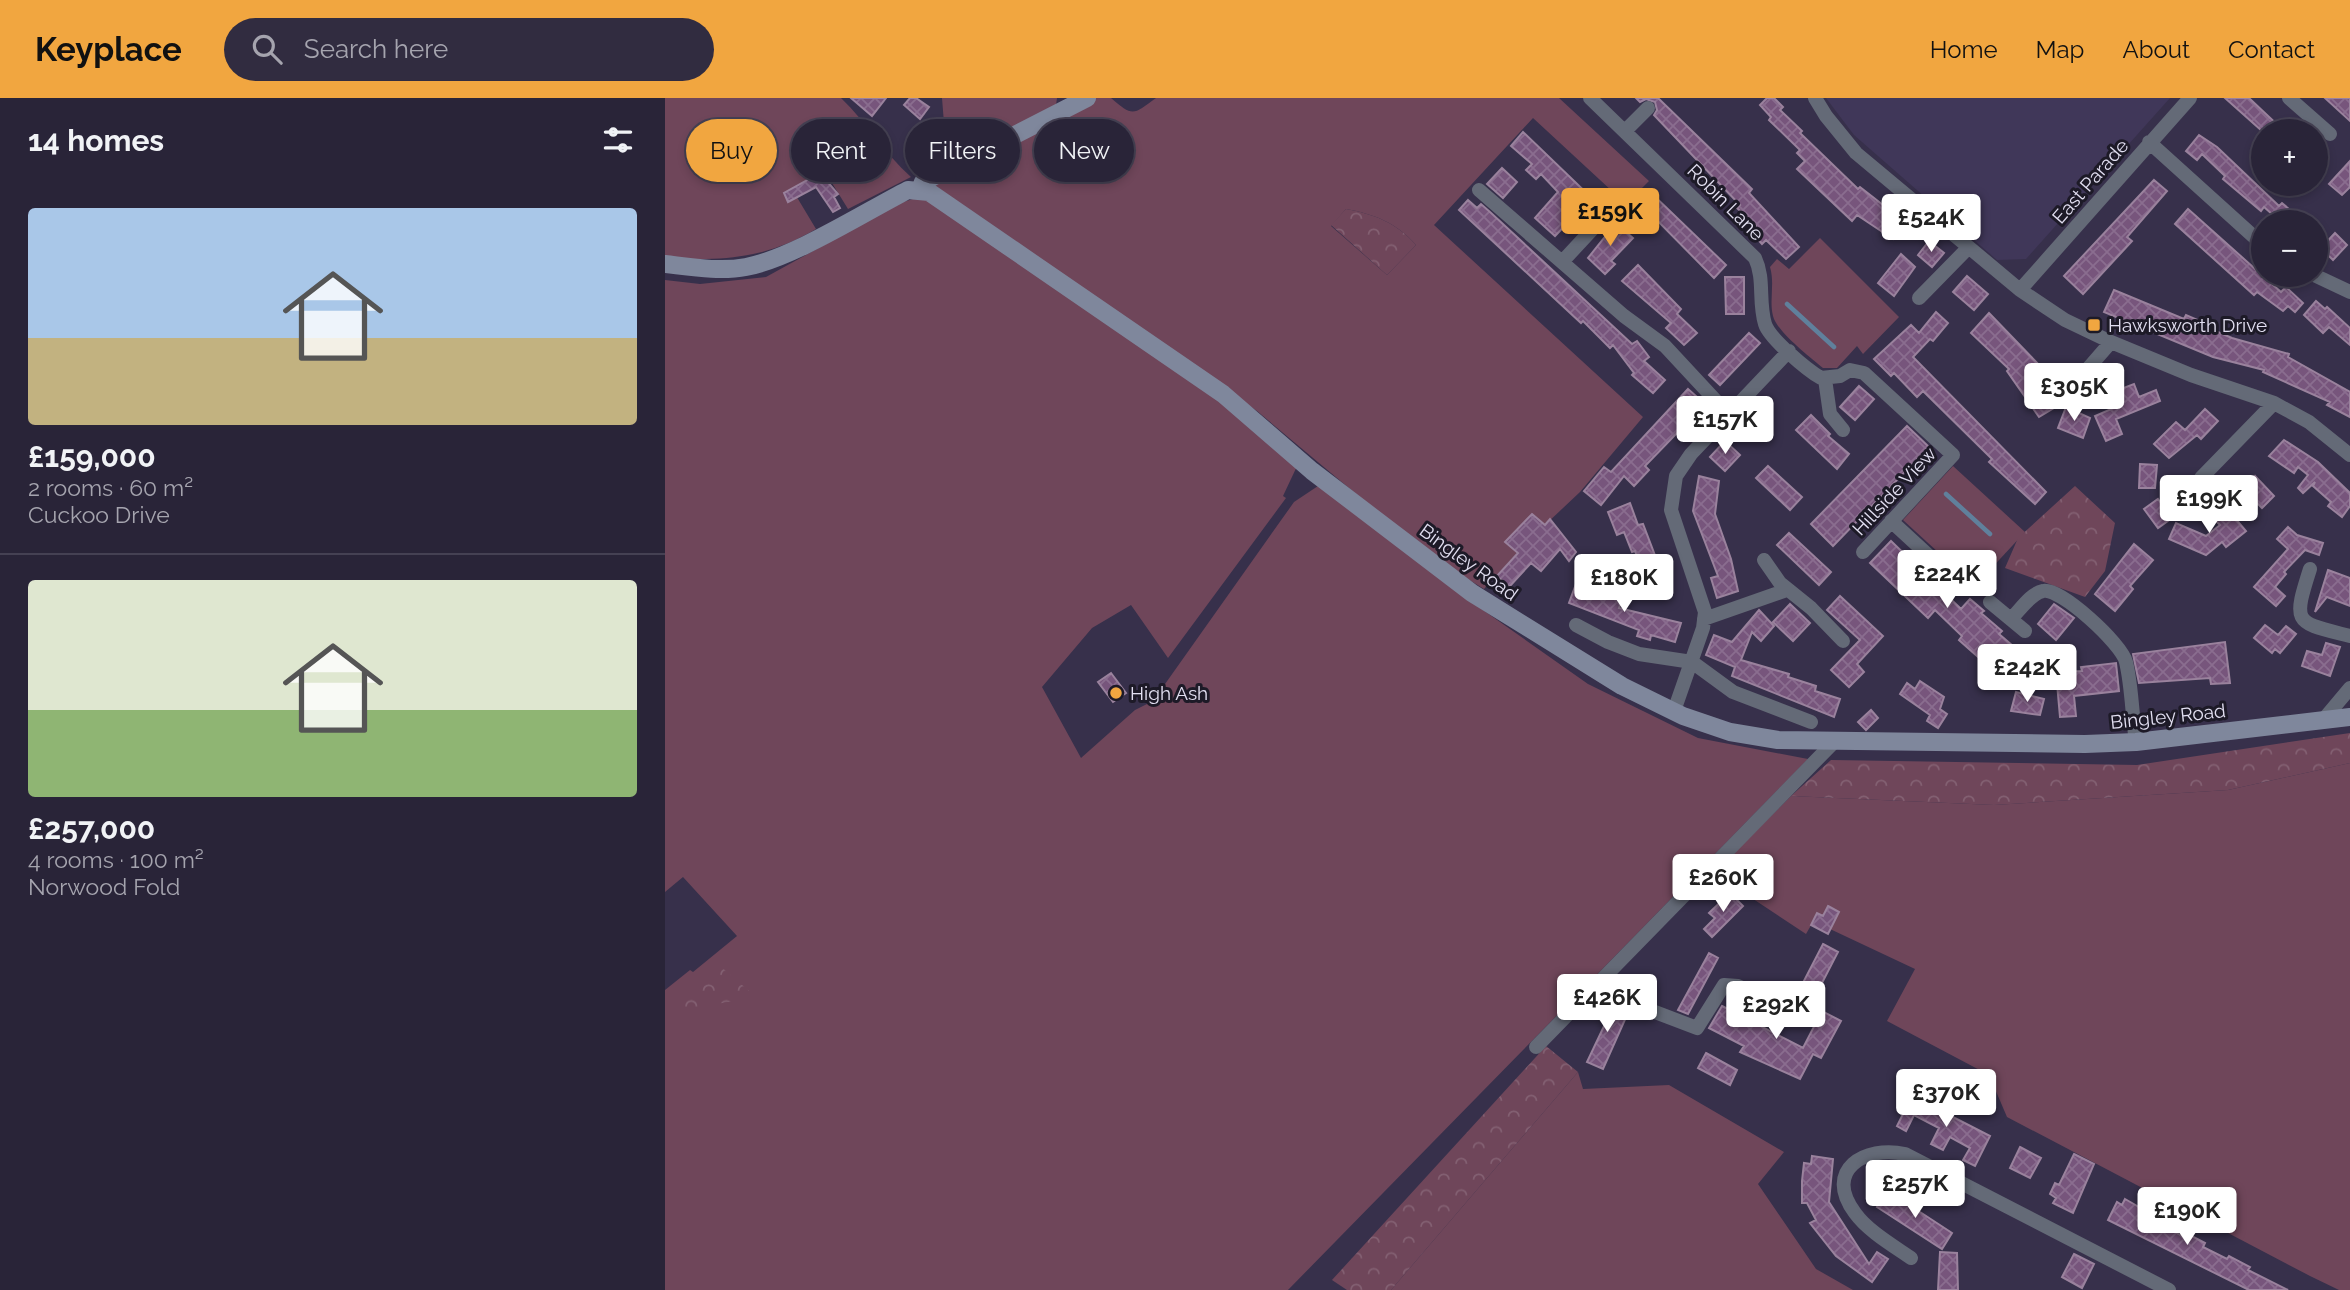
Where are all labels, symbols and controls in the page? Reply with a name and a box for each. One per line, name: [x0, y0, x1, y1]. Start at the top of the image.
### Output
search box: [224, 18, 714, 81]
text: Keyplace: [35, 30, 182, 69]
icon: search: [248, 30, 286, 68]
text: Search here: [304, 34, 448, 64]
text: Home: [1930, 35, 1998, 64]
text: Map: [2036, 35, 2084, 64]
text: About: [2122, 35, 2190, 64]
text: Contact: [2228, 35, 2315, 64]
chip: Buy: [686, 119, 777, 182]
chip: Rent: [791, 119, 891, 182]
chip: Filters: [905, 119, 1020, 182]
chip: New: [1034, 119, 1134, 182]
map controls: [2251, 119, 2328, 287]
button: +: [2251, 119, 2328, 196]
icon: filters: [599, 121, 637, 159]
text: 14 homes: [28, 123, 164, 158]
street label: East Parade: [2047, 134, 2133, 228]
street label: Robin Lane: [1683, 159, 1769, 245]
pin: £159K: [1561, 188, 1659, 248]
pin: £524K: [1882, 194, 1980, 254]
text: £159K: [1577, 197, 1643, 224]
text: £524K: [1898, 203, 1964, 230]
button: −: [2251, 210, 2328, 287]
icon: home: [270, 253, 396, 379]
place label: Hawksworth Drive: [2108, 314, 2267, 336]
marker: Hawksworth Drive: [2086, 317, 2102, 333]
pin: £305K: [2025, 364, 2123, 423]
text: £305K: [2040, 372, 2108, 399]
pin: £157K: [1676, 396, 1774, 456]
text: £157K: [1693, 405, 1757, 432]
text: £159,000: [28, 439, 156, 474]
street label: Hillside View: [1848, 442, 1941, 540]
text: 2 rooms · 60 m²: [28, 474, 193, 501]
pin: £199K: [2160, 476, 2258, 535]
text: £199K: [2176, 484, 2242, 511]
text: Cuckoo Drive: [28, 501, 170, 528]
street label: Bingley Road: [1416, 519, 1522, 605]
pin: £224K: [1898, 550, 1996, 610]
pin: £180K: [1575, 554, 1673, 614]
text: £224K: [1914, 559, 1981, 586]
text: £180K: [1590, 563, 1658, 590]
icon: home: [270, 625, 396, 751]
pin: £242K: [1978, 644, 2076, 704]
text: £242K: [1994, 653, 2061, 680]
place label: High Ash: [1130, 682, 1208, 704]
marker: High Ash: [1108, 685, 1124, 701]
street label: Bingley Road: [2109, 699, 2227, 733]
text: £257,000: [28, 811, 155, 846]
text: 4 rooms · 100 m²: [28, 846, 204, 873]
pin: £260K: [1674, 854, 1772, 914]
text: £260K: [1689, 863, 1757, 890]
text: Norwood Fold: [28, 873, 180, 900]
pin: £426K: [1558, 974, 1656, 1034]
pin: £292K: [1727, 982, 1825, 1041]
text: £426K: [1573, 983, 1641, 1010]
text: £292K: [1742, 990, 1810, 1017]
pin: £370K: [1897, 1070, 1995, 1129]
text: £370K: [1912, 1078, 1980, 1105]
pin: £257K: [1866, 1160, 1964, 1220]
text: £257K: [1882, 1169, 1948, 1196]
pin: £190K: [2138, 1188, 2236, 1247]
text: £190K: [2154, 1196, 2220, 1223]

